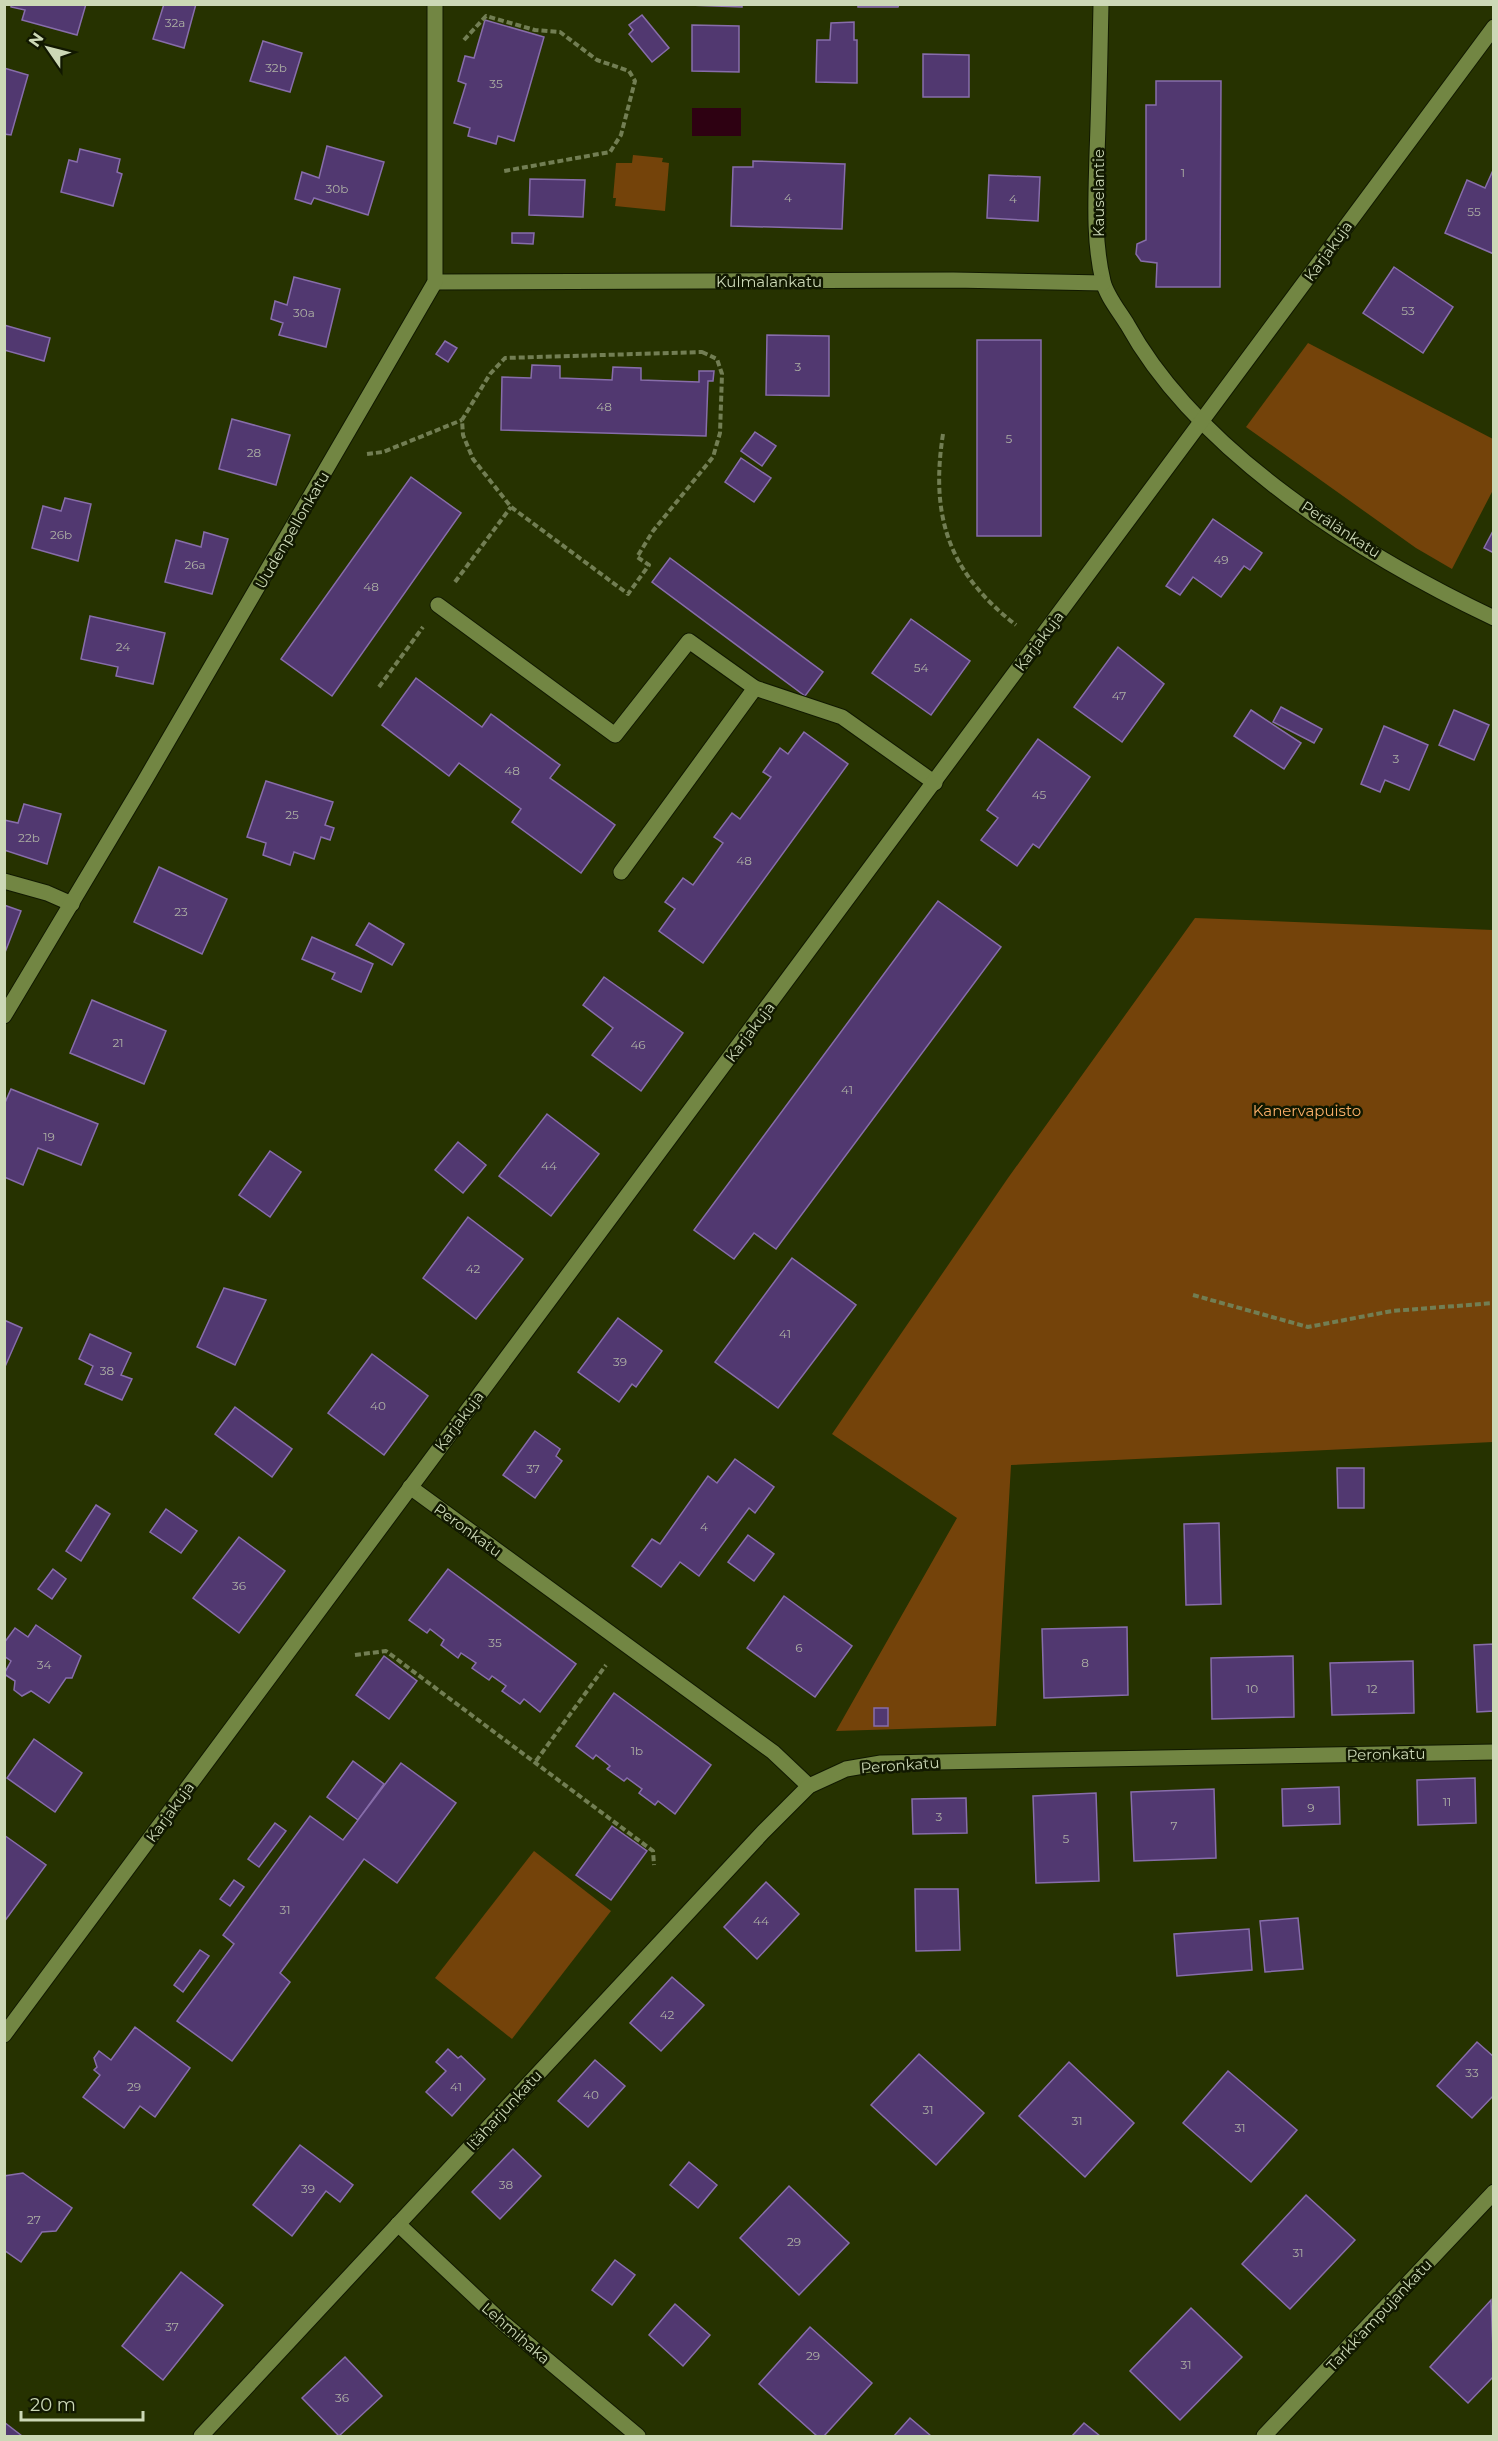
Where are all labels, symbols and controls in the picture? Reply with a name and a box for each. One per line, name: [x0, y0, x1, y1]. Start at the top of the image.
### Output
house number: 32a: [165, 15, 185, 30]
north arrow: [18, 18, 78, 78]
text: N: [25, 29, 48, 50]
house number: 32b: [265, 60, 287, 75]
house number: 35: [489, 76, 503, 91]
street label: Kauselantie: [1089, 149, 1108, 237]
house number: 1: [1181, 165, 1185, 180]
house number: 30b: [326, 181, 348, 196]
house number: 4: [784, 190, 792, 205]
house number: 4: [1009, 191, 1017, 206]
house number: 55: [1467, 204, 1481, 219]
street label: Karjakuja: [1300, 217, 1356, 285]
street label: Kulmalankatu: [716, 272, 822, 291]
house number: 53: [1401, 303, 1415, 318]
house number: 30a: [293, 305, 315, 320]
house number: 3: [795, 359, 802, 374]
house number: 48: [596, 399, 612, 414]
house number: 5: [1006, 431, 1013, 446]
house number: 28: [247, 445, 262, 460]
street label: Uudenpellonkatu: [251, 468, 333, 592]
street label: Perälänkatu: [1298, 496, 1384, 562]
house number: 26b: [50, 527, 72, 542]
house number: 49: [1213, 552, 1229, 567]
house number: 26a: [184, 557, 206, 572]
house number: 48: [363, 579, 379, 594]
street label: Karjakuja: [1010, 607, 1068, 675]
house number: 24: [116, 639, 130, 654]
house number: 54: [914, 660, 928, 675]
house number: 47: [1112, 688, 1126, 703]
house number: 3: [1393, 751, 1400, 766]
house number: 48: [504, 763, 520, 778]
house number: 45: [1032, 787, 1047, 802]
house number: 25: [285, 807, 299, 822]
house number: 22b: [18, 830, 40, 845]
house number: 48: [736, 853, 752, 868]
house number: 23: [174, 904, 188, 919]
street label: Karjakuja: [721, 998, 779, 1066]
house number: 21: [112, 1035, 124, 1050]
house number: 46: [630, 1037, 646, 1052]
house number: 41: [841, 1082, 853, 1097]
park label: Kanervapuisto: [1253, 1101, 1361, 1120]
house number: 19: [43, 1129, 55, 1144]
house number: 44: [541, 1158, 557, 1173]
house number: 42: [466, 1261, 481, 1276]
house number: 41: [779, 1326, 791, 1341]
house number: 39: [613, 1354, 627, 1369]
house number: 38: [100, 1363, 115, 1378]
street label: Karjakuja: [430, 1387, 488, 1455]
house number: 40: [370, 1398, 386, 1413]
house number: 37: [526, 1461, 540, 1476]
street label: Peronkatu: [431, 1499, 505, 1561]
house number: 4: [700, 1519, 708, 1534]
house number: 36: [232, 1578, 246, 1593]
house number: 35: [488, 1635, 502, 1650]
house number: 6: [795, 1640, 803, 1655]
house number: 8: [1081, 1655, 1089, 1670]
house number: 34: [37, 1657, 51, 1672]
house number: 10: [1246, 1681, 1258, 1696]
house number: 12: [1366, 1681, 1378, 1696]
house number: 1b: [631, 1743, 643, 1758]
street label: Peronkatu: [1346, 1744, 1426, 1764]
street label: Peronkatu: [860, 1753, 940, 1777]
street label: Karjakuja: [142, 1778, 198, 1846]
house number: 11: [1443, 1794, 1451, 1809]
house number: 9: [1307, 1800, 1315, 1815]
house number: 3: [936, 1809, 943, 1824]
house number: 7: [1170, 1818, 1178, 1833]
house number: 5: [1063, 1831, 1070, 1846]
house number: 31: [279, 1902, 291, 1917]
house number: 44: [753, 1913, 769, 1928]
house number: 42: [660, 2007, 675, 2022]
house number: 33: [1465, 2065, 1479, 2080]
street label: Itäharjunkatu: [462, 2066, 546, 2154]
house number: 29: [127, 2079, 141, 2094]
house number: 41: [450, 2079, 462, 2094]
house number: 40: [583, 2087, 599, 2102]
house number: 31: [922, 2102, 934, 2117]
house number: 31: [1071, 2113, 1083, 2128]
house number: 31: [1234, 2120, 1246, 2135]
house number: 38: [499, 2177, 514, 2192]
house number: 39: [301, 2181, 315, 2196]
house number: 27: [27, 2212, 41, 2227]
house number: 29: [787, 2234, 801, 2249]
house number: 31: [1292, 2245, 1304, 2260]
street label: Tarkk'ampujankatu: [1322, 2255, 1436, 2375]
street label: Lehmihaka: [478, 2298, 554, 2368]
house number: 37: [165, 2319, 179, 2334]
house number: 29: [806, 2348, 820, 2363]
house number: 31: [1180, 2357, 1192, 2372]
scale bar: [21, 2384, 142, 2422]
house number: 36: [335, 2390, 349, 2405]
text: 20 m: [30, 2394, 76, 2416]

